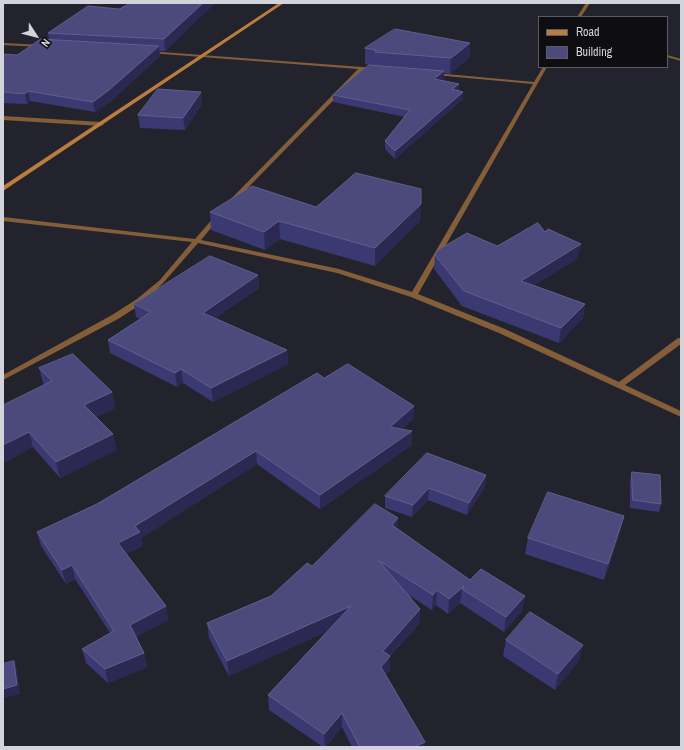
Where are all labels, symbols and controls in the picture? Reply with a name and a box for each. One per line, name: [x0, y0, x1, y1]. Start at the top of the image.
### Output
north arrow: [16, 16, 56, 56]
legend: [538, 16, 668, 68]
text: Road: [576, 24, 600, 40]
text: N: [38, 36, 53, 50]
text: Building: [576, 44, 612, 60]

